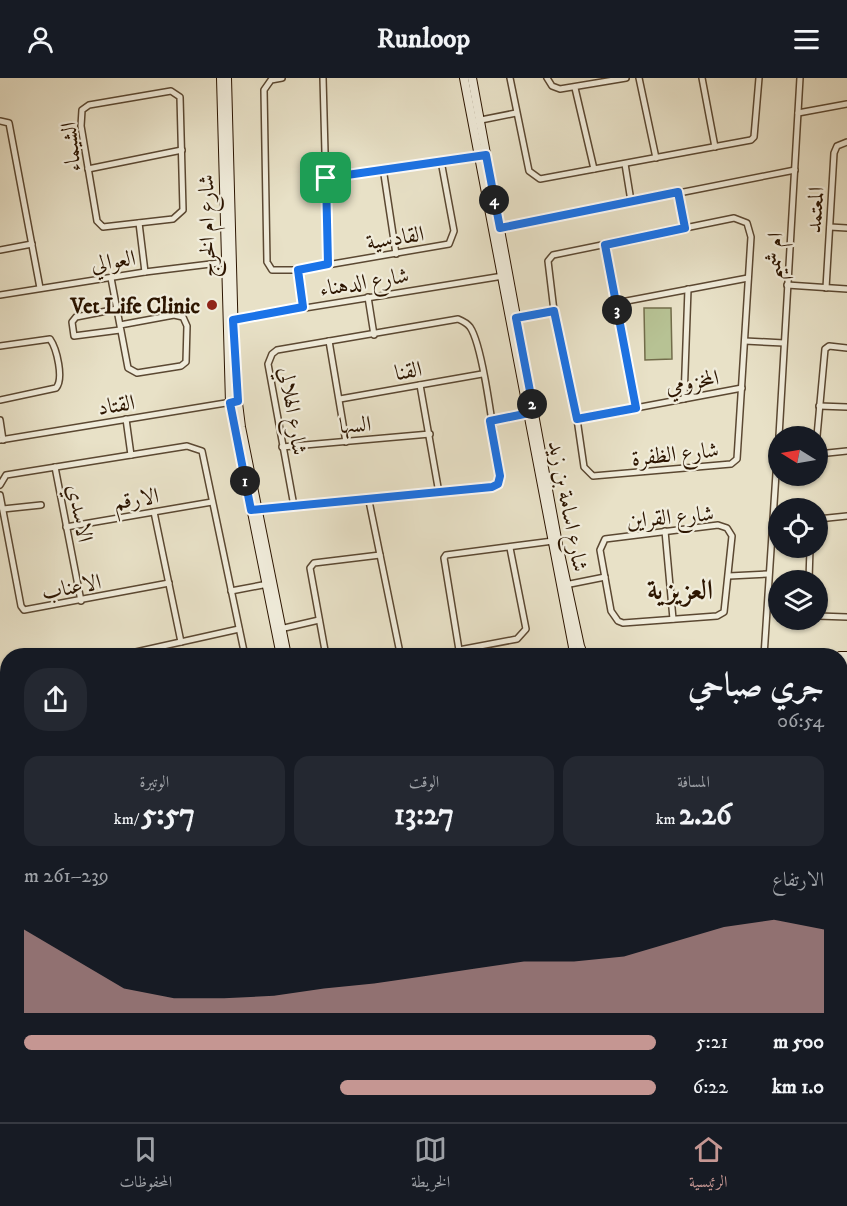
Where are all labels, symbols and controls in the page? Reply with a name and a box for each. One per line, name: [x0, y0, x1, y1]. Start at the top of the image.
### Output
text: Runloop: [377, 22, 470, 56]
icon: person: [24, 23, 57, 56]
icon: menu: [790, 23, 823, 56]
street label: الشيماء: [55, 121, 88, 173]
pin: [300, 152, 351, 203]
icon: arrive: [309, 161, 342, 194]
street label: شارع ام الخرج: [193, 174, 227, 278]
pin: 4: [479, 185, 509, 215]
street label: المعتمد: [800, 186, 831, 234]
text: 4: [489, 190, 499, 210]
street label: القادسية: [364, 221, 426, 256]
street label: ام شميم: [759, 232, 797, 281]
street label: العوالي: [89, 245, 138, 282]
street label: شارع الدهناء: [318, 262, 412, 307]
place label: Vet Life Clinic: [70, 293, 201, 320]
pin: 3: [602, 295, 632, 325]
marker: Vet Life Clinic: [205, 298, 219, 312]
text: 3: [614, 300, 620, 320]
street label: القنا: [392, 356, 424, 387]
street label: المخزومي: [663, 364, 722, 404]
street label: شارع الهلالي: [268, 365, 313, 458]
street label: القتاد: [96, 389, 137, 422]
pin: 2: [517, 389, 547, 419]
text: 2: [528, 394, 536, 414]
street label: السها: [338, 411, 372, 440]
north arrow: [768, 426, 828, 486]
map controls: [768, 426, 828, 630]
street label: شارع الظفرة: [630, 436, 721, 476]
street label: شارع اسامة بن زيد: [538, 438, 593, 575]
pin: 1: [230, 466, 260, 496]
text: 1: [242, 471, 248, 491]
street label: الاسدي: [58, 482, 98, 545]
street label: الارقم: [112, 483, 162, 522]
button: locate: [768, 498, 828, 558]
street label: شارع القراين: [625, 500, 715, 539]
street label: الاعناب: [39, 568, 103, 606]
button: layers: [768, 570, 828, 630]
district label: العزيزية: [647, 573, 713, 608]
text: جري صباحي: [688, 666, 824, 707]
button: share: [24, 668, 87, 731]
text: 06:54: [777, 709, 824, 734]
text: الوتيرة: [140, 772, 169, 792]
text: الوقت: [409, 772, 439, 792]
text: المسافة: [677, 772, 710, 792]
text: 5:57: [141, 797, 195, 834]
text: 13:27: [394, 797, 454, 834]
text: 2.26: [679, 797, 732, 834]
text: /km: [114, 809, 141, 829]
text: km: [656, 809, 679, 829]
text: 239–261 m: [24, 864, 109, 889]
text: الارتفاع: [772, 868, 824, 893]
text: 5:21: [696, 1030, 728, 1055]
text: 500 m: [773, 1030, 824, 1055]
text: 6:22: [693, 1075, 728, 1100]
text: 1.0 km: [772, 1075, 824, 1100]
tab: المحفوظات: [119, 1133, 172, 1197]
tab: الخريطة: [411, 1133, 450, 1197]
tab: الرئيسية: [689, 1133, 728, 1197]

